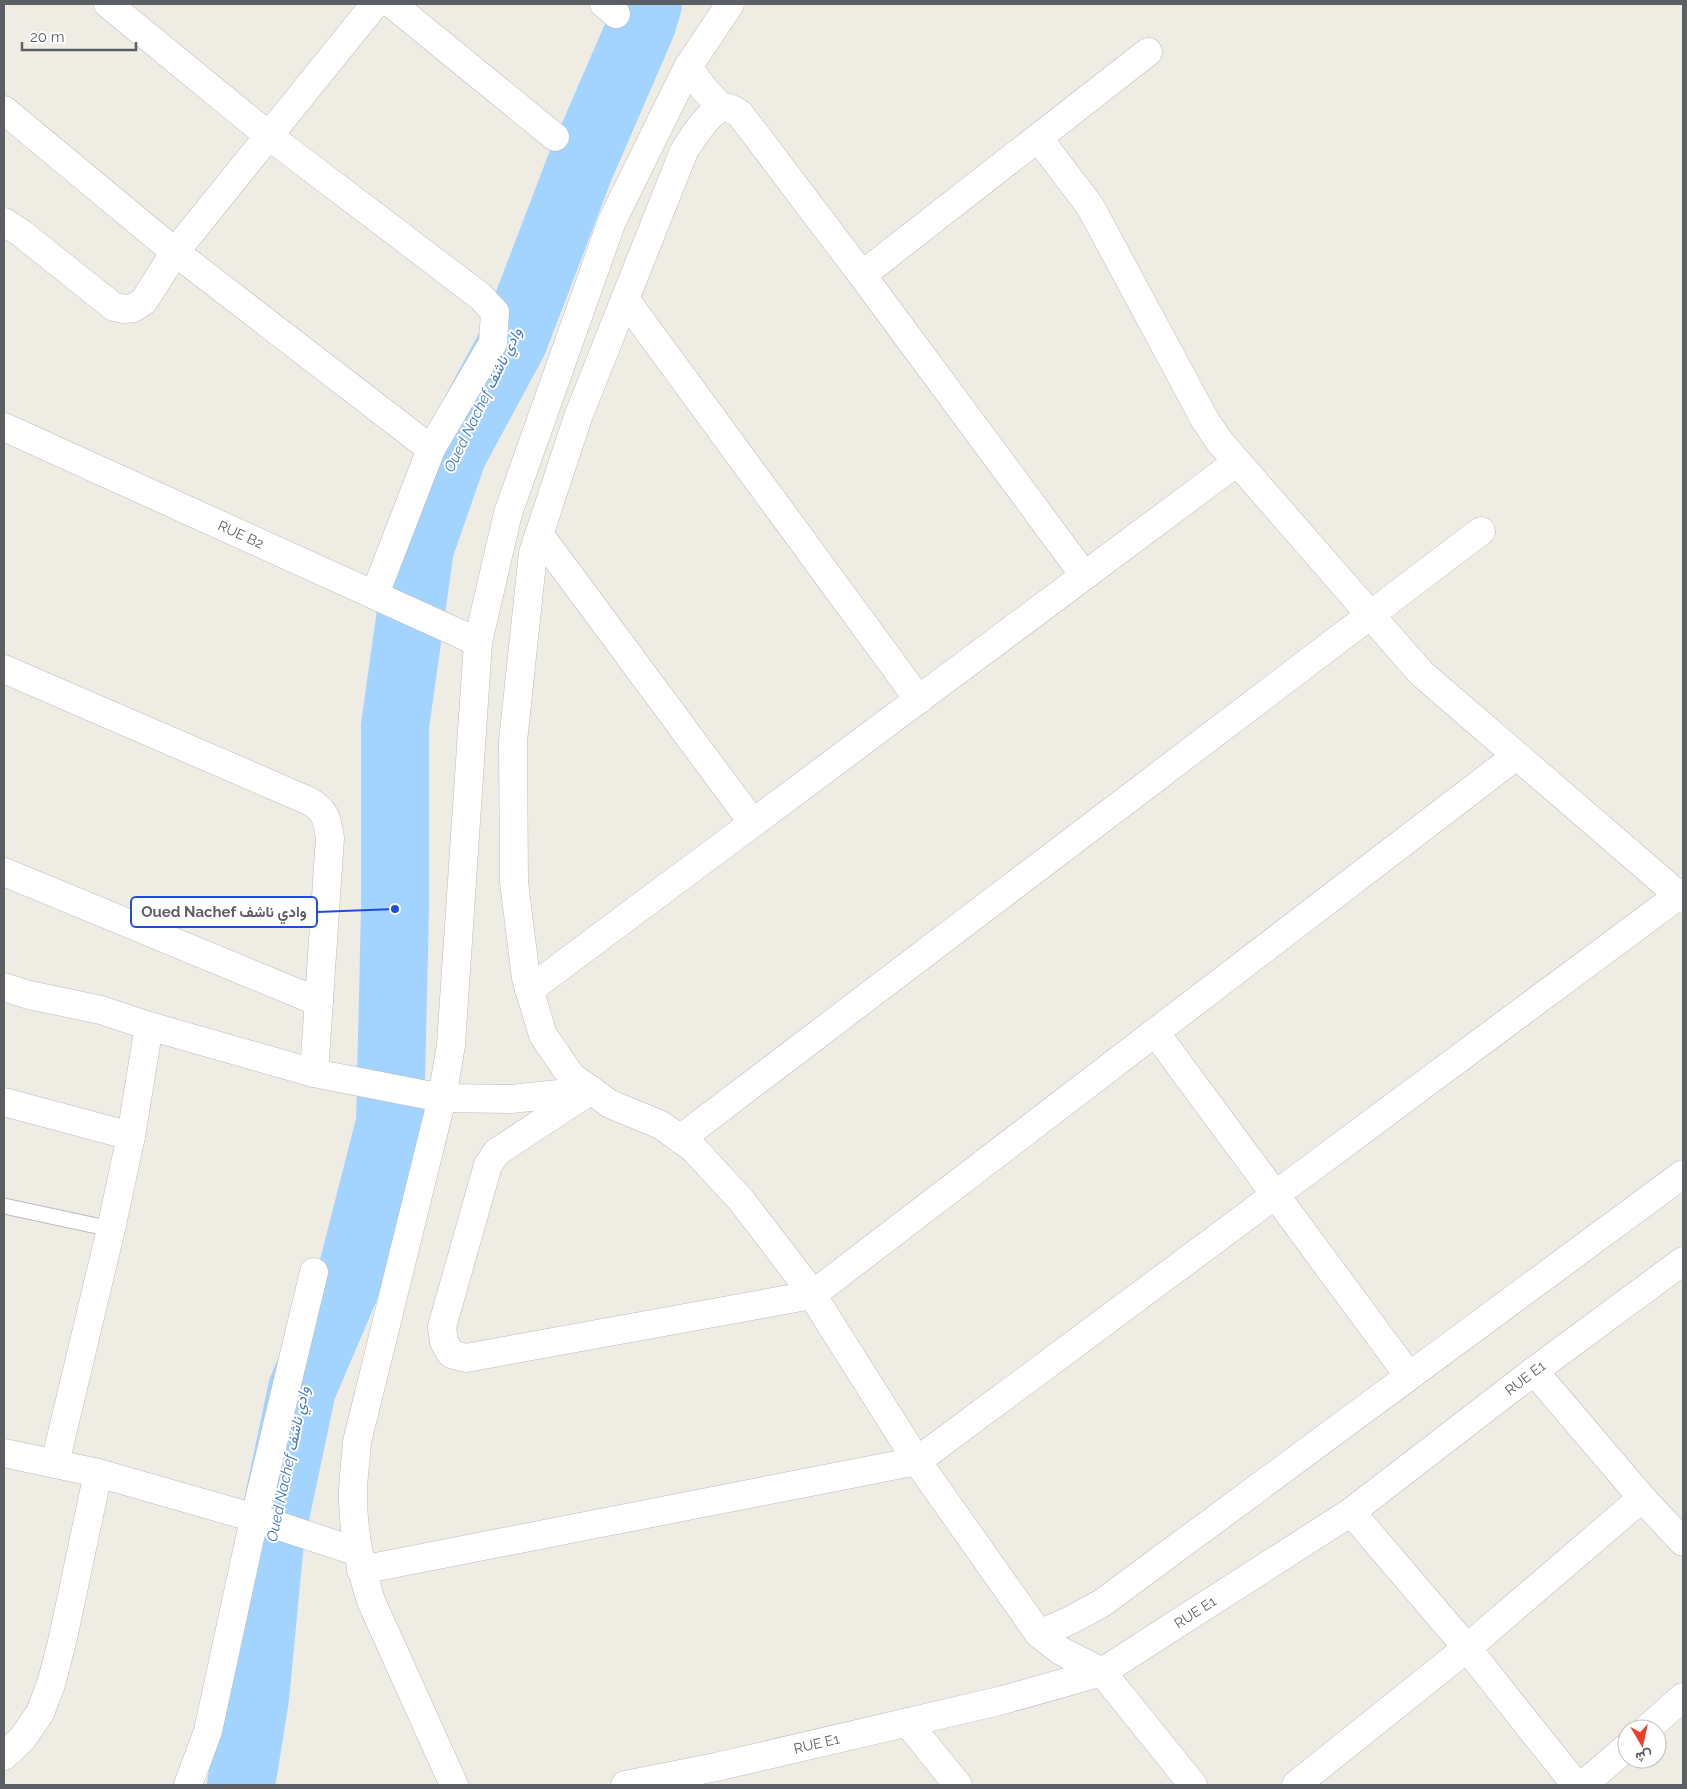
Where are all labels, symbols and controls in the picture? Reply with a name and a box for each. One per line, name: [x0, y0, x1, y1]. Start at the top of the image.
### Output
scale bar: [22, 20, 136, 52]
text: 20 m: [30, 28, 65, 46]
water label: Oued Nachef وادي ناشف: [440, 325, 529, 476]
street label: RUE B2: [215, 517, 266, 552]
callout: Oued Nachef وادي ناشف: [131, 897, 317, 927]
text: Oued Nachef وادي ناشف: [141, 903, 307, 925]
street label: RUE E1: [1502, 1358, 1548, 1398]
water label: Oued Nachef وادي ناشف: [263, 1384, 316, 1544]
street label: RUE E1: [1171, 1593, 1219, 1631]
north arrow: [1617, 1719, 1667, 1769]
street label: RUE E1: [792, 1730, 841, 1757]
text: ش: [1634, 1747, 1654, 1766]

